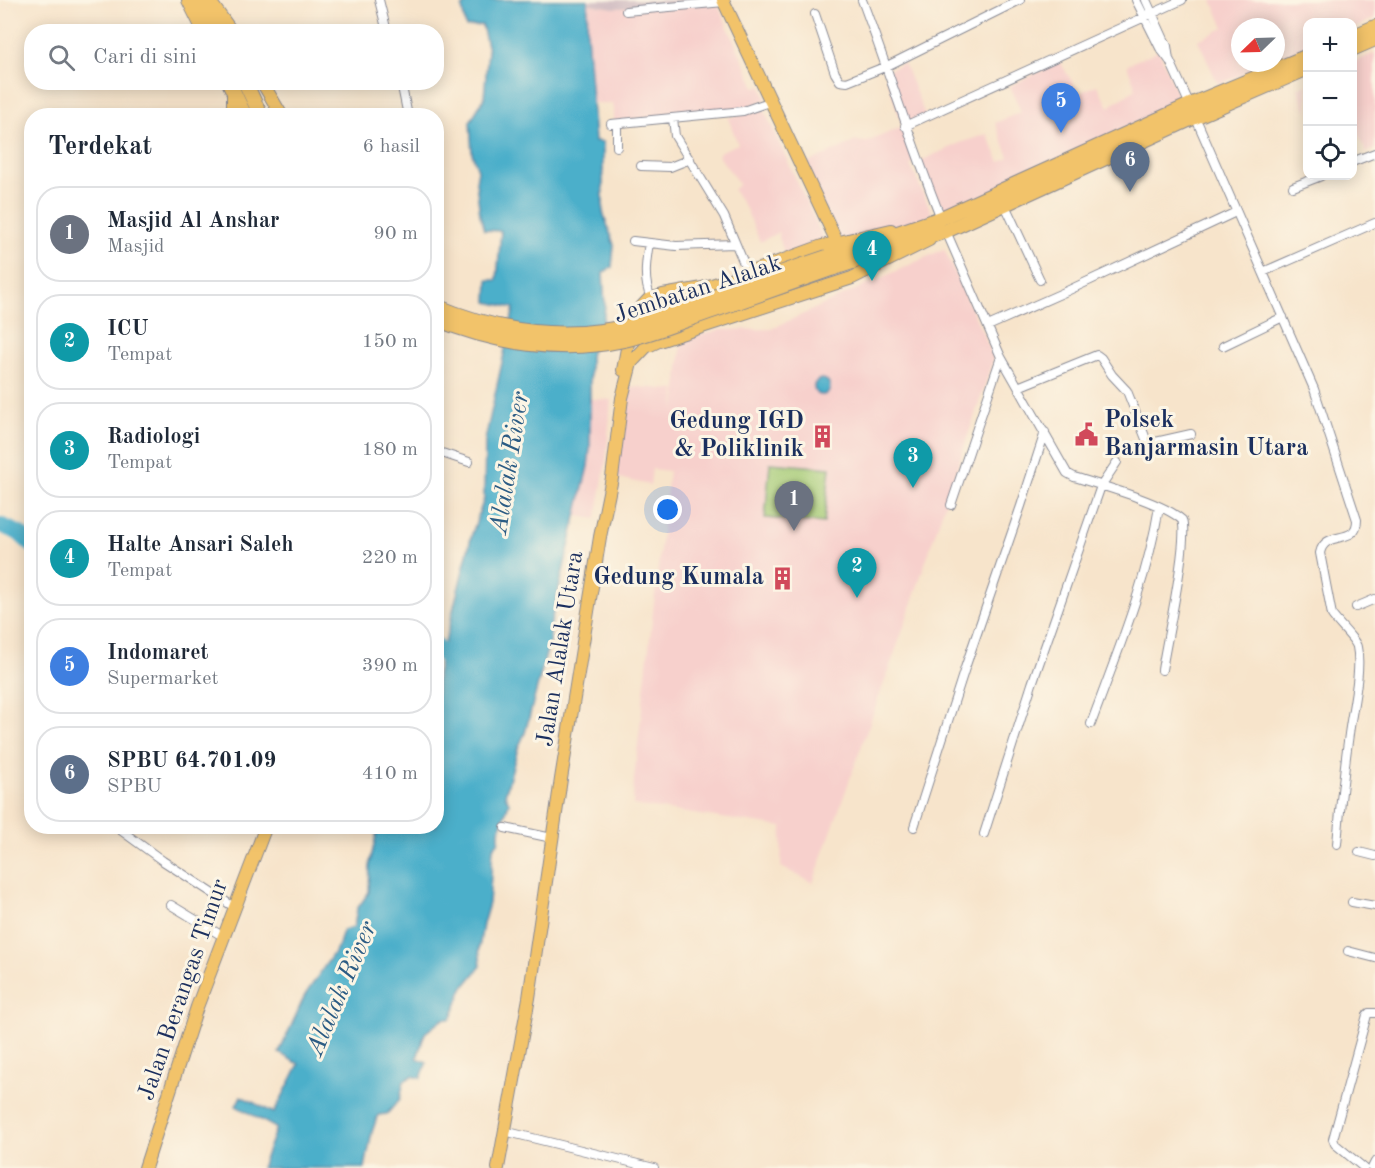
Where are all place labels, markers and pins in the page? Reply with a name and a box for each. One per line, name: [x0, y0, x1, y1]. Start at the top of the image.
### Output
pin: 5: [1042, 84, 1080, 133]
pin: 6: [1110, 142, 1150, 192]
pin: 4: [852, 232, 892, 281]
place label: Polsek Banjarmasin Utara: [1104, 409, 1308, 461]
place label: Gedung IGD & Poliklinik: [669, 410, 804, 462]
public building icon: Polsek Banjarmasin Utara: [1073, 422, 1099, 448]
building icon: Gedung IGD & Poliklinik: [809, 423, 835, 449]
pin: 3: [894, 438, 932, 488]
pin: 1: [774, 482, 814, 531]
pin: 2: [838, 548, 876, 598]
building icon: Gedung Kumala: [769, 565, 795, 591]
place label: Gedung Kumala: [593, 566, 764, 590]

